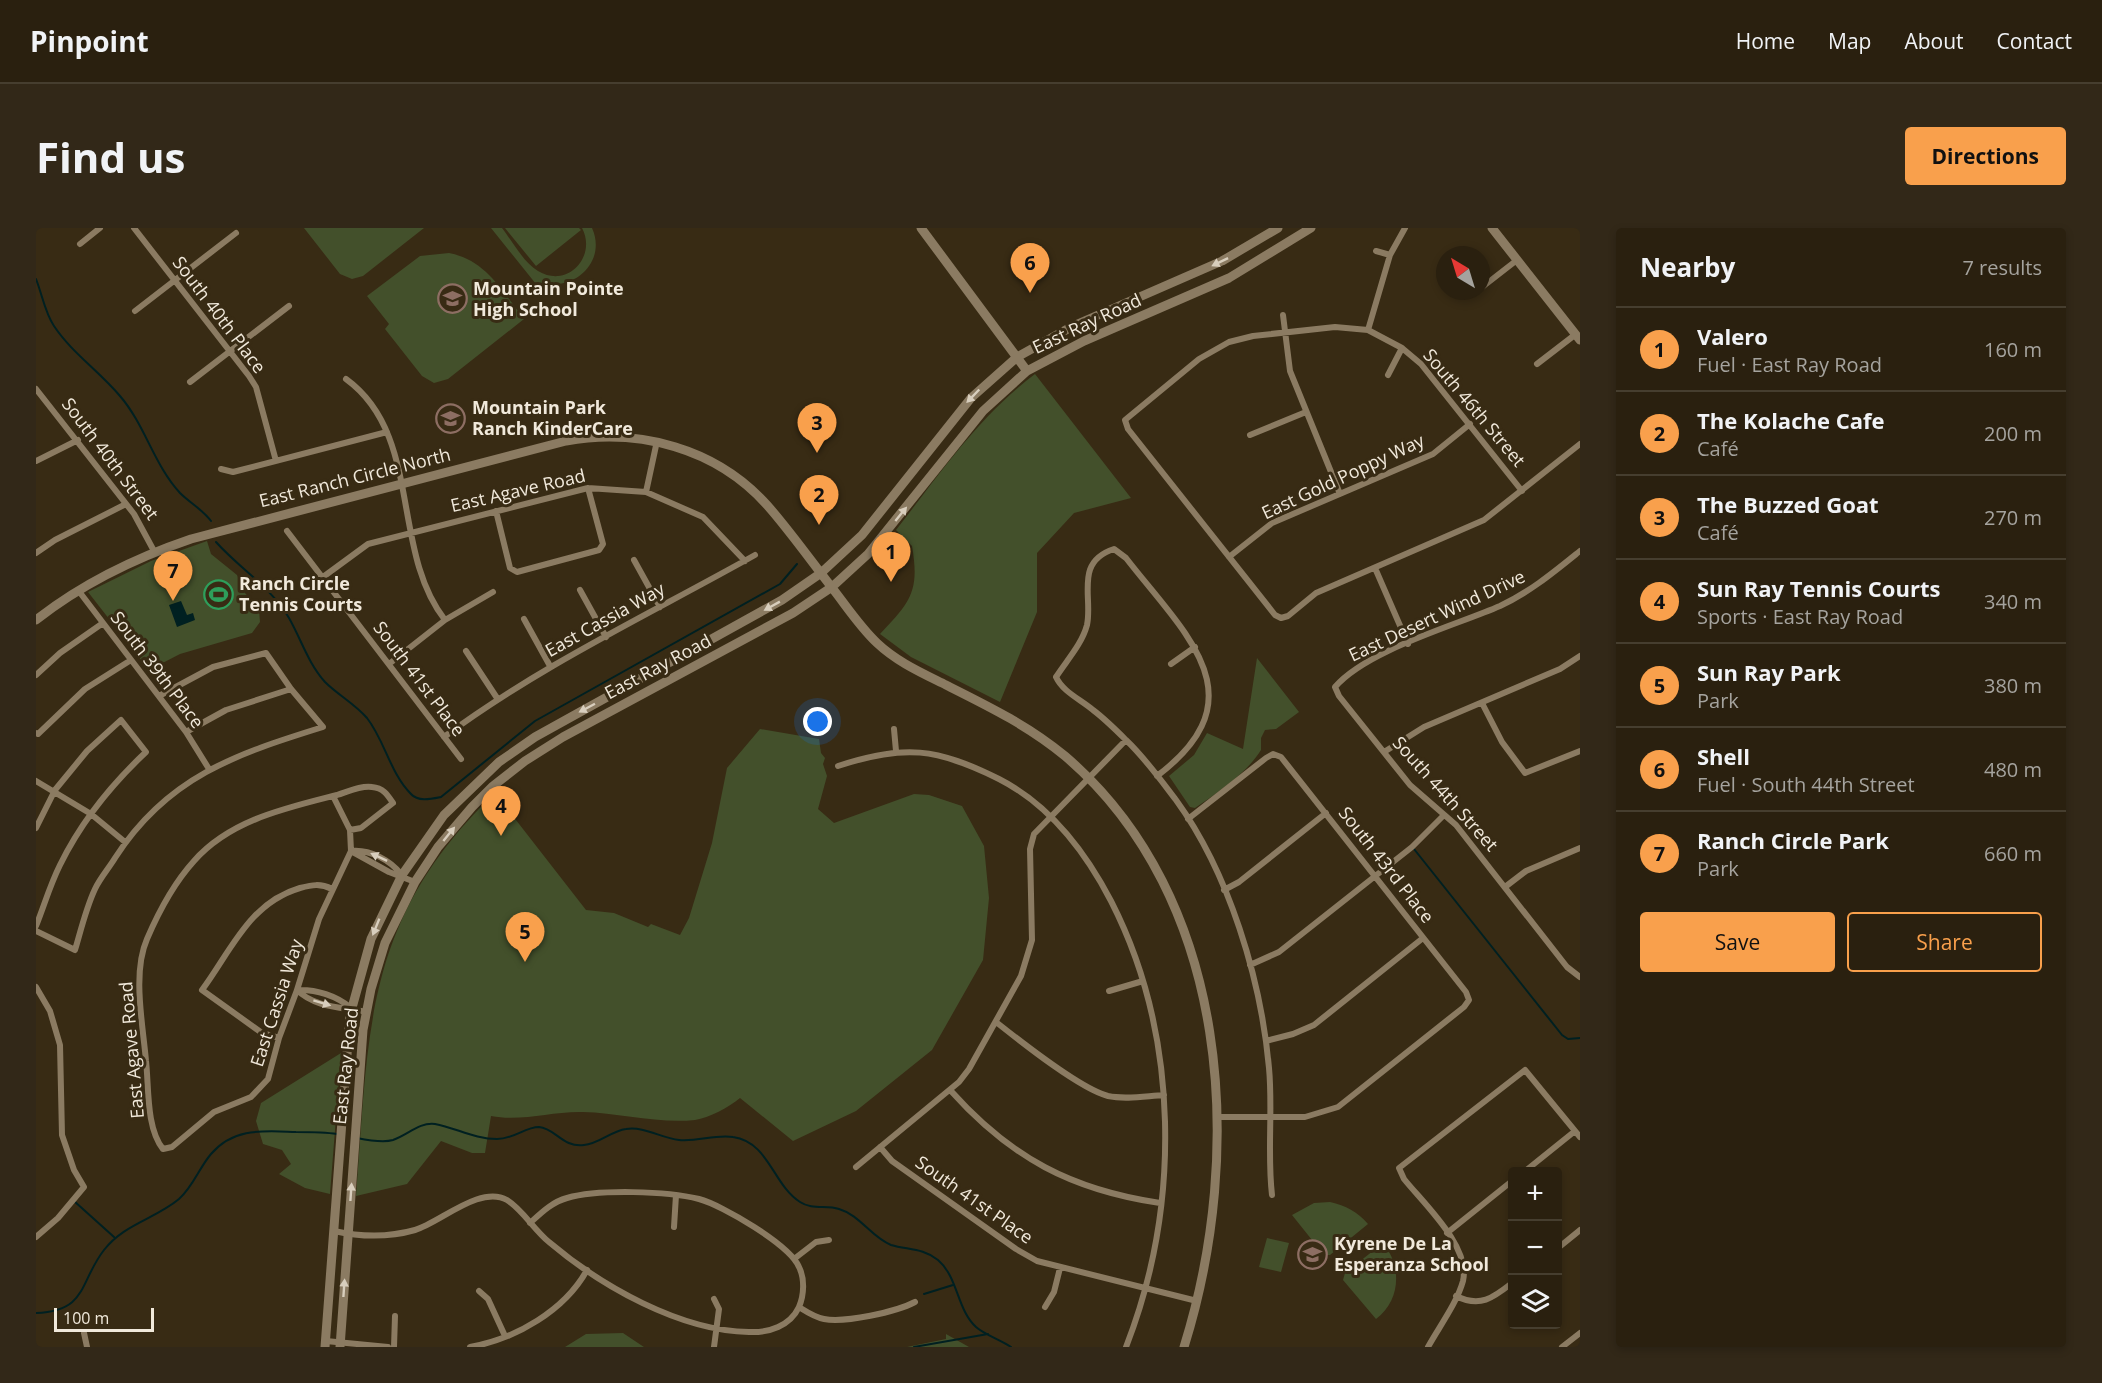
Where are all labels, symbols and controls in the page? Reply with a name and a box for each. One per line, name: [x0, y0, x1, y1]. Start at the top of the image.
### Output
text: Pinpoint: [30, 22, 149, 60]
text: Home: [1736, 27, 1795, 55]
text: Map: [1828, 27, 1871, 55]
text: About: [1904, 27, 1964, 55]
text: Contact: [1997, 27, 2072, 55]
button: Directions: [1905, 127, 2066, 185]
text: Find us: [36, 128, 185, 185]
pin: 6: [1010, 244, 1050, 293]
north arrow: [1436, 246, 1490, 300]
text: Nearby: [1640, 249, 1735, 285]
street label: South 40th Place: [168, 251, 272, 378]
text: 7 results: [1962, 254, 2042, 281]
one-way arrow: [1212, 257, 1229, 266]
place label: Mountain Pointe High School: [473, 276, 624, 321]
school or university icon: Mountain Pointe High School: [436, 283, 468, 315]
street label: East Ray Road: [1028, 287, 1145, 359]
text: Valero: [1697, 321, 1768, 351]
text: 1: [1654, 336, 1665, 363]
text: 160 m: [1984, 336, 2042, 363]
street label: South 46th Street: [1418, 343, 1531, 471]
text: Fuel · East Ray Road: [1697, 351, 1882, 378]
one-way arrow: [967, 389, 981, 403]
street label: South 40th Street: [57, 393, 165, 524]
place label: Mountain Park Ranch KinderCare: [472, 395, 633, 440]
school or university icon: Mountain Park Ranch KinderCare: [435, 402, 467, 434]
pin: 3: [798, 404, 836, 453]
text: The Kolache Cafe: [1697, 405, 1884, 435]
text: 2: [1654, 420, 1665, 447]
text: 200 m: [1984, 420, 2042, 447]
street label: East Gold Poppy Way: [1257, 427, 1429, 524]
text: Café: [1697, 435, 1739, 462]
street label: East Ranch Circle North: [257, 442, 453, 512]
street label: East Agave Road: [448, 463, 587, 517]
pin: 2: [800, 476, 838, 525]
text: The Buzzed Goat: [1697, 489, 1879, 519]
text: 3: [1654, 504, 1665, 531]
text: 270 m: [1984, 504, 2042, 531]
one-way arrow: [894, 507, 907, 522]
text: Café: [1697, 519, 1739, 546]
pin: 1: [872, 532, 910, 582]
pin: 7: [154, 552, 192, 601]
street label: East Desert Wind Drive: [1345, 564, 1529, 667]
place label: Ranch Circle Tennis Courts: [239, 571, 362, 616]
text: Sun Ray Tennis Courts: [1697, 573, 1940, 603]
street label: East Cassia Way: [541, 576, 669, 662]
sports icon: Ranch Circle Tennis Courts: [202, 578, 234, 610]
text: 4: [1654, 588, 1665, 615]
text: 340 m: [1984, 588, 2042, 615]
one-way arrow: [764, 601, 781, 611]
text: Sports · East Ray Road: [1697, 603, 1903, 630]
street label: South 39th Place: [106, 606, 210, 733]
street label: South 41st Place: [369, 616, 471, 741]
street label: East Ray Road: [600, 628, 715, 704]
text: Sun Ray Park: [1697, 657, 1841, 687]
text: 5: [1654, 672, 1665, 699]
text: 380 m: [1984, 672, 2042, 699]
text: Park: [1697, 687, 1739, 714]
one-way arrow: [578, 703, 595, 713]
your location: [803, 707, 832, 736]
street label: South 44th Street: [1388, 731, 1504, 856]
text: Shell: [1697, 741, 1750, 771]
text: 6: [1654, 756, 1665, 783]
text: 480 m: [1984, 756, 2042, 783]
text: Fuel · South 44th Street: [1697, 771, 1915, 798]
pin: 4: [482, 786, 520, 836]
street label: South 43rd Place: [1334, 801, 1440, 928]
text: Ranch Circle Park: [1697, 825, 1889, 855]
one-way arrow: [442, 826, 455, 842]
text: 7: [1654, 840, 1665, 867]
text: 660 m: [1984, 840, 2042, 867]
one-way arrow: [371, 853, 388, 862]
text: Park: [1697, 855, 1739, 882]
pin: 5: [506, 912, 544, 962]
button: Save: [1640, 912, 1835, 972]
button: Share: [1847, 912, 2042, 972]
one-way arrow: [371, 919, 381, 937]
street label: East Cassia Way: [244, 935, 308, 1070]
street label: East Agave Road: [113, 981, 149, 1120]
one-way arrow: [313, 999, 331, 1008]
street label: East Ray Road: [327, 1006, 363, 1126]
street label: South 41st Place: [911, 1150, 1038, 1249]
map controls: [1508, 1167, 1562, 1329]
button: +: [1508, 1167, 1562, 1221]
one-way arrow: [346, 1182, 356, 1201]
button: −: [1508, 1221, 1562, 1275]
place label: Kyrene De La Esperanza School: [1334, 1231, 1489, 1276]
school or university icon: Kyrene De La Esperanza School: [1297, 1238, 1329, 1270]
button: layers: [1508, 1275, 1562, 1329]
one-way arrow: [339, 1279, 349, 1298]
scale bar: [54, 1305, 154, 1332]
text: 100 m: [63, 1307, 109, 1329]

